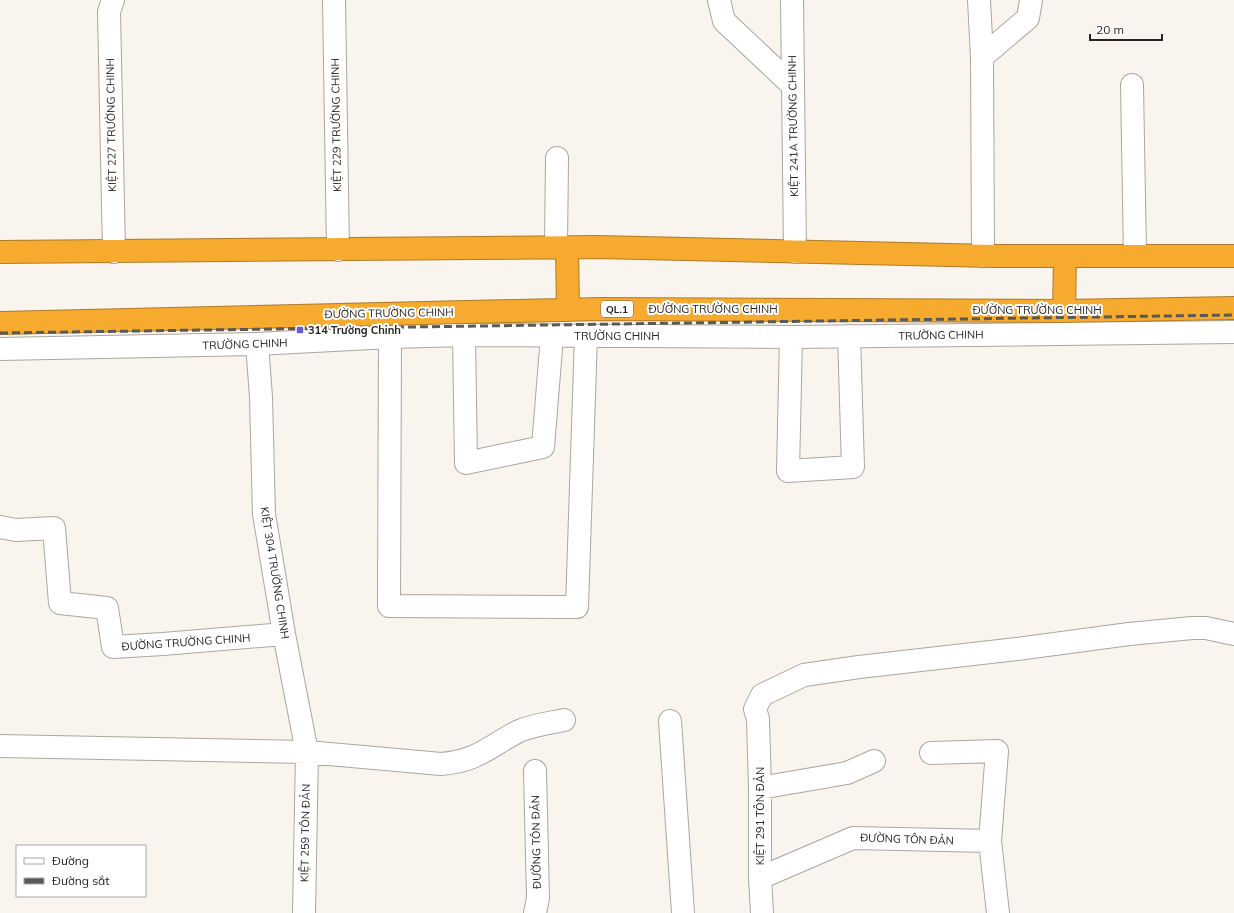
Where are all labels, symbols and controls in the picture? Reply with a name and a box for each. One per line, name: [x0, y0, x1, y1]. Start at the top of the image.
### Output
scale bar: [1090, 16, 1162, 42]
text: 20 m: [1096, 22, 1124, 37]
street label: KIỆT 241A TRƯỜNG CHINH: [785, 55, 801, 197]
street label: KIỆT 227 TRƯỜNG CHINH: [103, 58, 119, 192]
street label: KIỆT 229 TRƯỜNG CHINH: [328, 58, 344, 192]
road number: QL.1: [601, 301, 633, 317]
street label: ĐƯỜNG TRƯỜNG CHINH: [648, 302, 778, 316]
street label: ĐƯỜNG TRƯỜNG CHINH: [972, 303, 1102, 317]
street label: ĐƯỜNG TRƯỜNG CHINH: [324, 305, 454, 321]
place label: 314 Trường Chinh: [308, 323, 401, 337]
marker: 314 Trường Chinh: [295, 325, 305, 335]
street label: TRƯỜNG CHINH: [898, 327, 984, 343]
street label: TRƯỜNG CHINH: [574, 329, 660, 343]
street label: TRƯỜNG CHINH: [202, 336, 288, 352]
street label: KIỆT 304 TRƯỜNG CHINH: [258, 506, 292, 640]
street label: ĐƯỜNG TRƯỜNG CHINH: [121, 631, 251, 653]
street label: KIỆT 291 TÔN ĐẢN: [753, 767, 767, 865]
street label: KIỆT 259 TÔN ĐẢN: [297, 784, 313, 882]
street label: ĐƯỜNG TÔN ĐẢN: [528, 795, 544, 889]
street label: ĐƯỜNG TÔN ĐẢN: [860, 830, 954, 848]
legend: [16, 845, 146, 897]
text: Đường: [52, 853, 89, 868]
text: Đường sắt: [52, 873, 110, 888]

